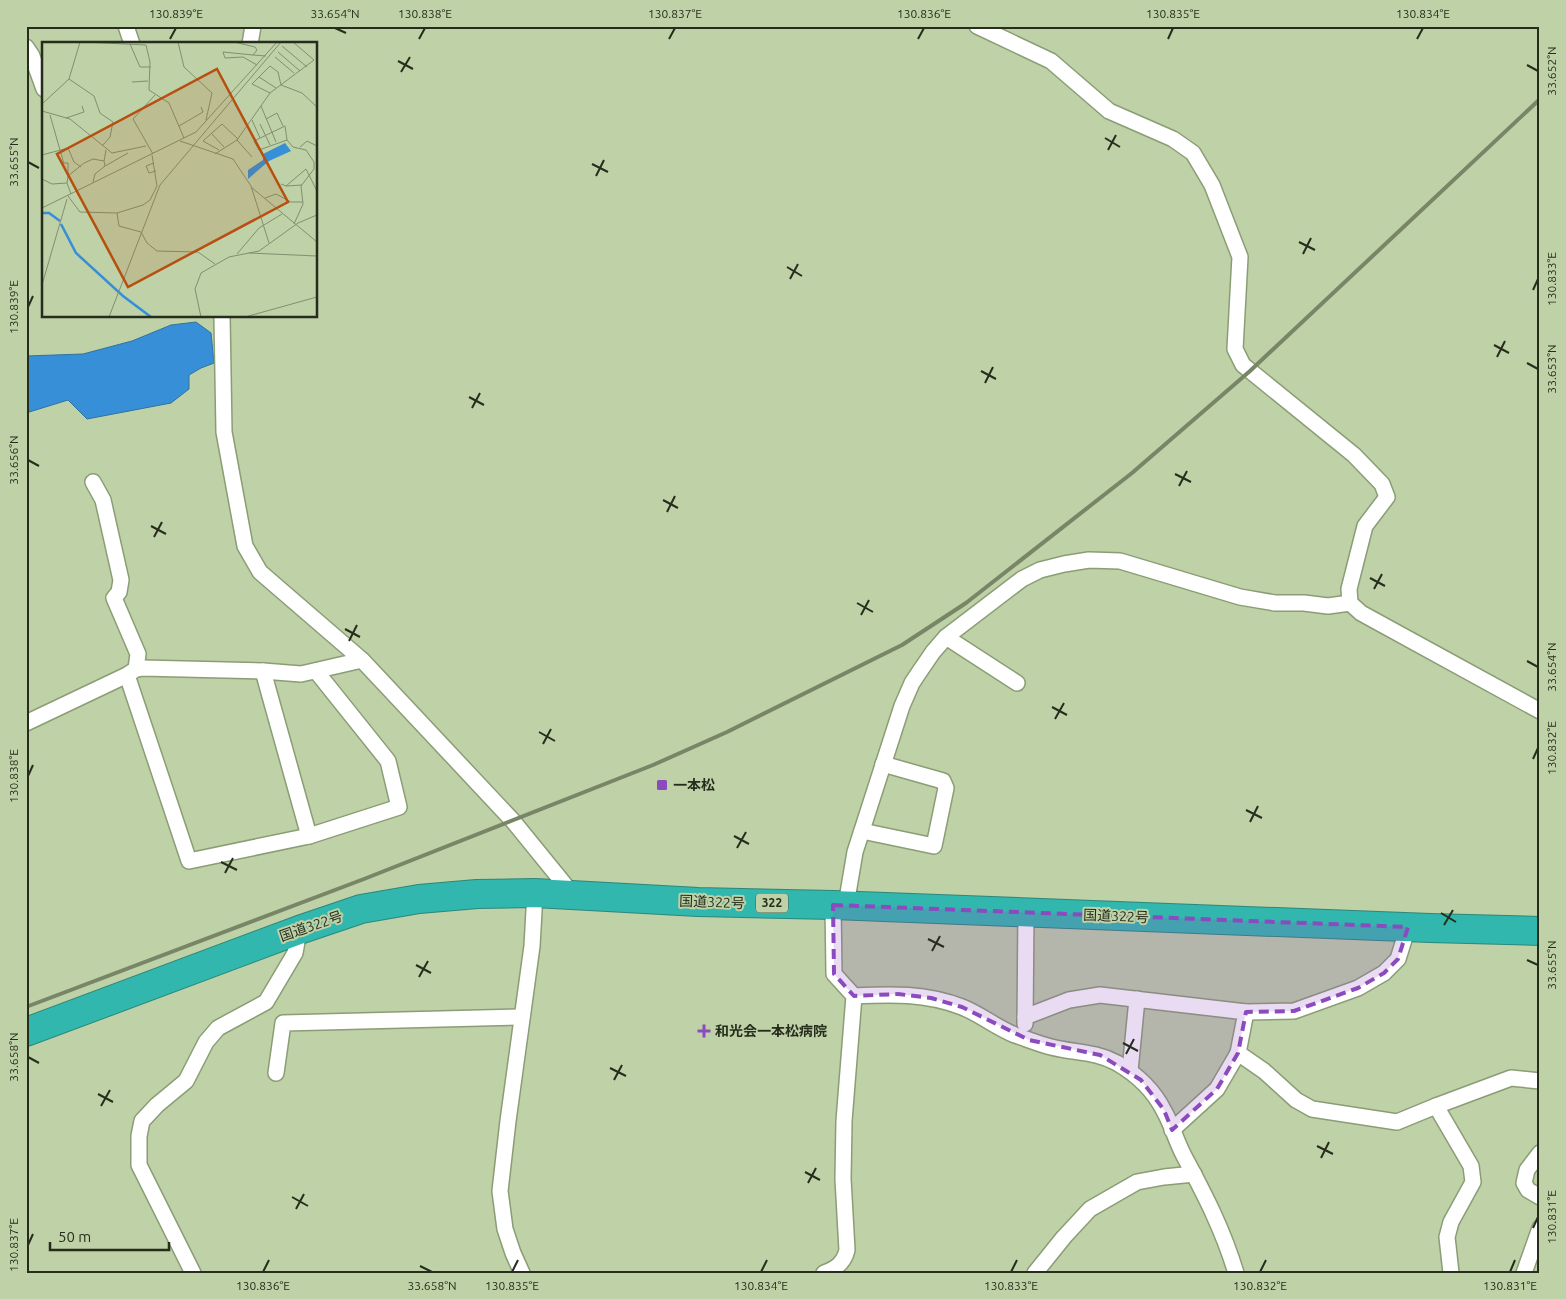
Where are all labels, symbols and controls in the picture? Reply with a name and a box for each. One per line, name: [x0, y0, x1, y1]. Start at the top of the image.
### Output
text: 130.839°E: [149, 7, 203, 20]
text: 33.654°N: [310, 7, 360, 20]
text: 130.838°E: [398, 7, 452, 20]
text: 130.837°E: [648, 7, 702, 20]
text: 130.836°E: [897, 7, 951, 20]
text: 130.835°E: [1146, 7, 1200, 20]
text: 130.834°E: [1396, 7, 1450, 20]
inset map: [42, 42, 318, 318]
text: 33.652°N: [1545, 46, 1558, 96]
text: 33.655°N: [7, 137, 20, 187]
text: 130.833°E: [1545, 252, 1558, 306]
text: 130.839°E: [7, 280, 20, 334]
text: 33.653°N: [1545, 344, 1558, 394]
text: 33.656°N: [7, 435, 20, 485]
text: 33.654°N: [1545, 642, 1558, 692]
text: 130.832°E: [1545, 721, 1558, 775]
text: 130.838°E: [7, 749, 20, 803]
place label: 一本松: [673, 777, 715, 793]
marker: 一本松: [655, 778, 669, 792]
street label: 国道322号: [679, 893, 745, 911]
road number: 322: [756, 894, 788, 912]
street label: 国道322号: [1083, 907, 1149, 925]
street label: 国道322号: [277, 908, 345, 944]
text: 33.655°N: [1545, 940, 1558, 990]
place label: 和光会一本松病院: [715, 1023, 827, 1039]
marker: 和光会一本松病院: [697, 1024, 711, 1038]
text: 33.658°N: [7, 1032, 20, 1082]
text: 130.831°E: [1545, 1190, 1558, 1244]
text: 130.837°E: [7, 1218, 20, 1272]
scale bar: [50, 1219, 169, 1251]
text: 50 m: [58, 1228, 91, 1245]
text: 130.836°E: [236, 1279, 290, 1292]
text: 33.658°N: [407, 1279, 457, 1292]
text: 130.835°E: [485, 1279, 539, 1292]
text: 130.834°E: [734, 1279, 788, 1292]
text: 130.833°E: [984, 1279, 1038, 1292]
text: 130.832°E: [1233, 1279, 1287, 1292]
text: 130.831°E: [1483, 1279, 1537, 1292]

